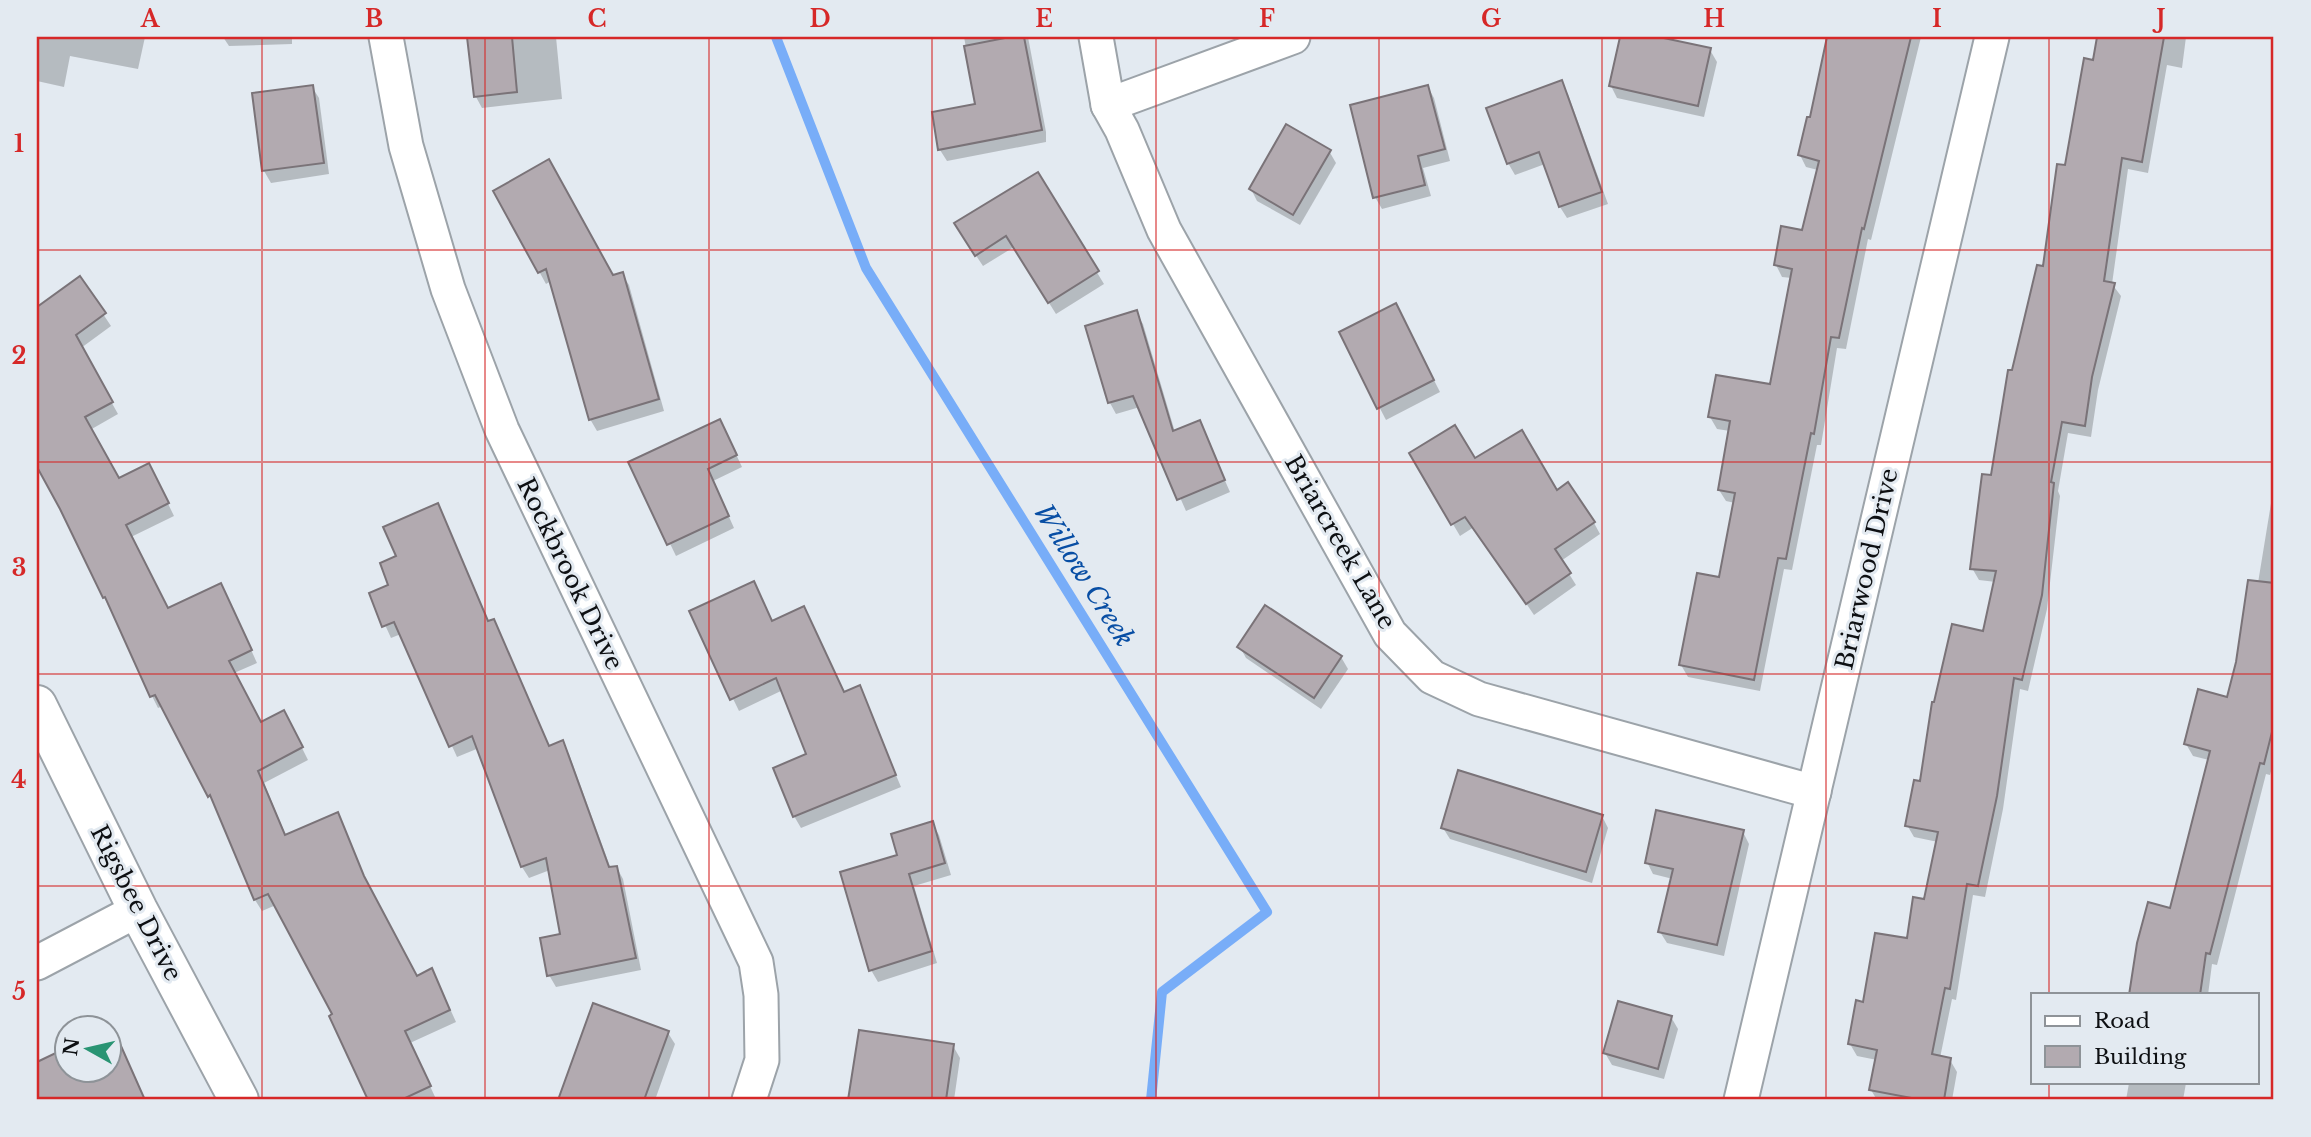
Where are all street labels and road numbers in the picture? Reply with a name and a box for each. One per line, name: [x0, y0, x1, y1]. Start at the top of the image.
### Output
street label: Briarcreek Lane: [1279, 449, 1402, 634]
street label: Briarwood Drive: [1829, 465, 1904, 672]
street label: Rockbrook Drive: [511, 473, 630, 675]
street label: Rigsbee Drive: [85, 820, 188, 986]

